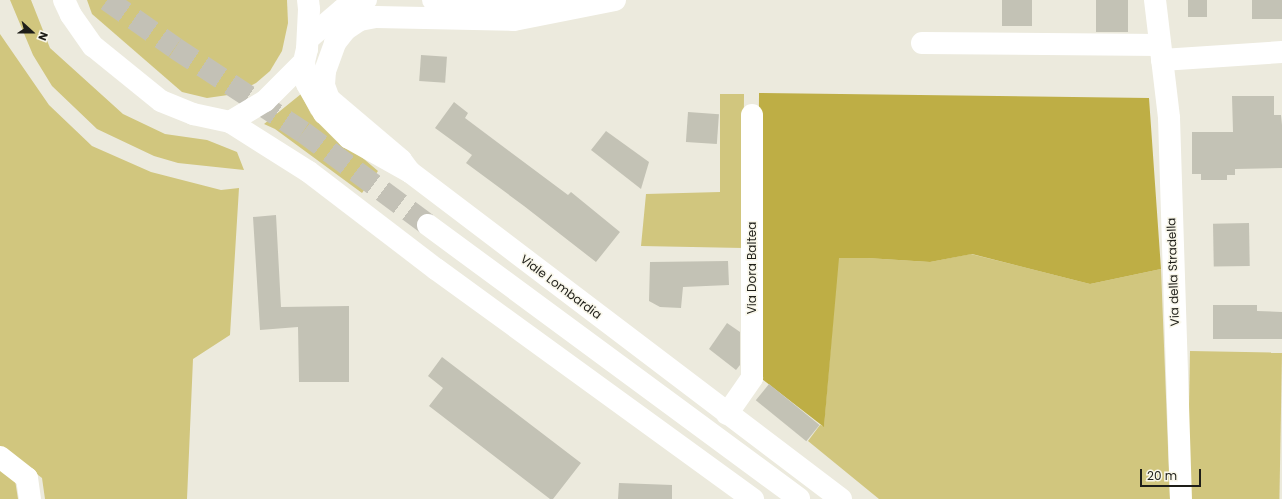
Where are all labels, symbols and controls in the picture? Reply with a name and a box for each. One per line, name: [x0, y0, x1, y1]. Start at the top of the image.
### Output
north arrow: [12, 12, 52, 52]
text: N: [34, 30, 52, 43]
street label: Via della Stradella: [1164, 217, 1182, 327]
street label: Via Dora Baltea: [745, 222, 759, 314]
street label: Viale Lombardia: [518, 252, 604, 322]
scale bar: [1142, 461, 1203, 487]
text: 20 m: [1147, 467, 1177, 484]

